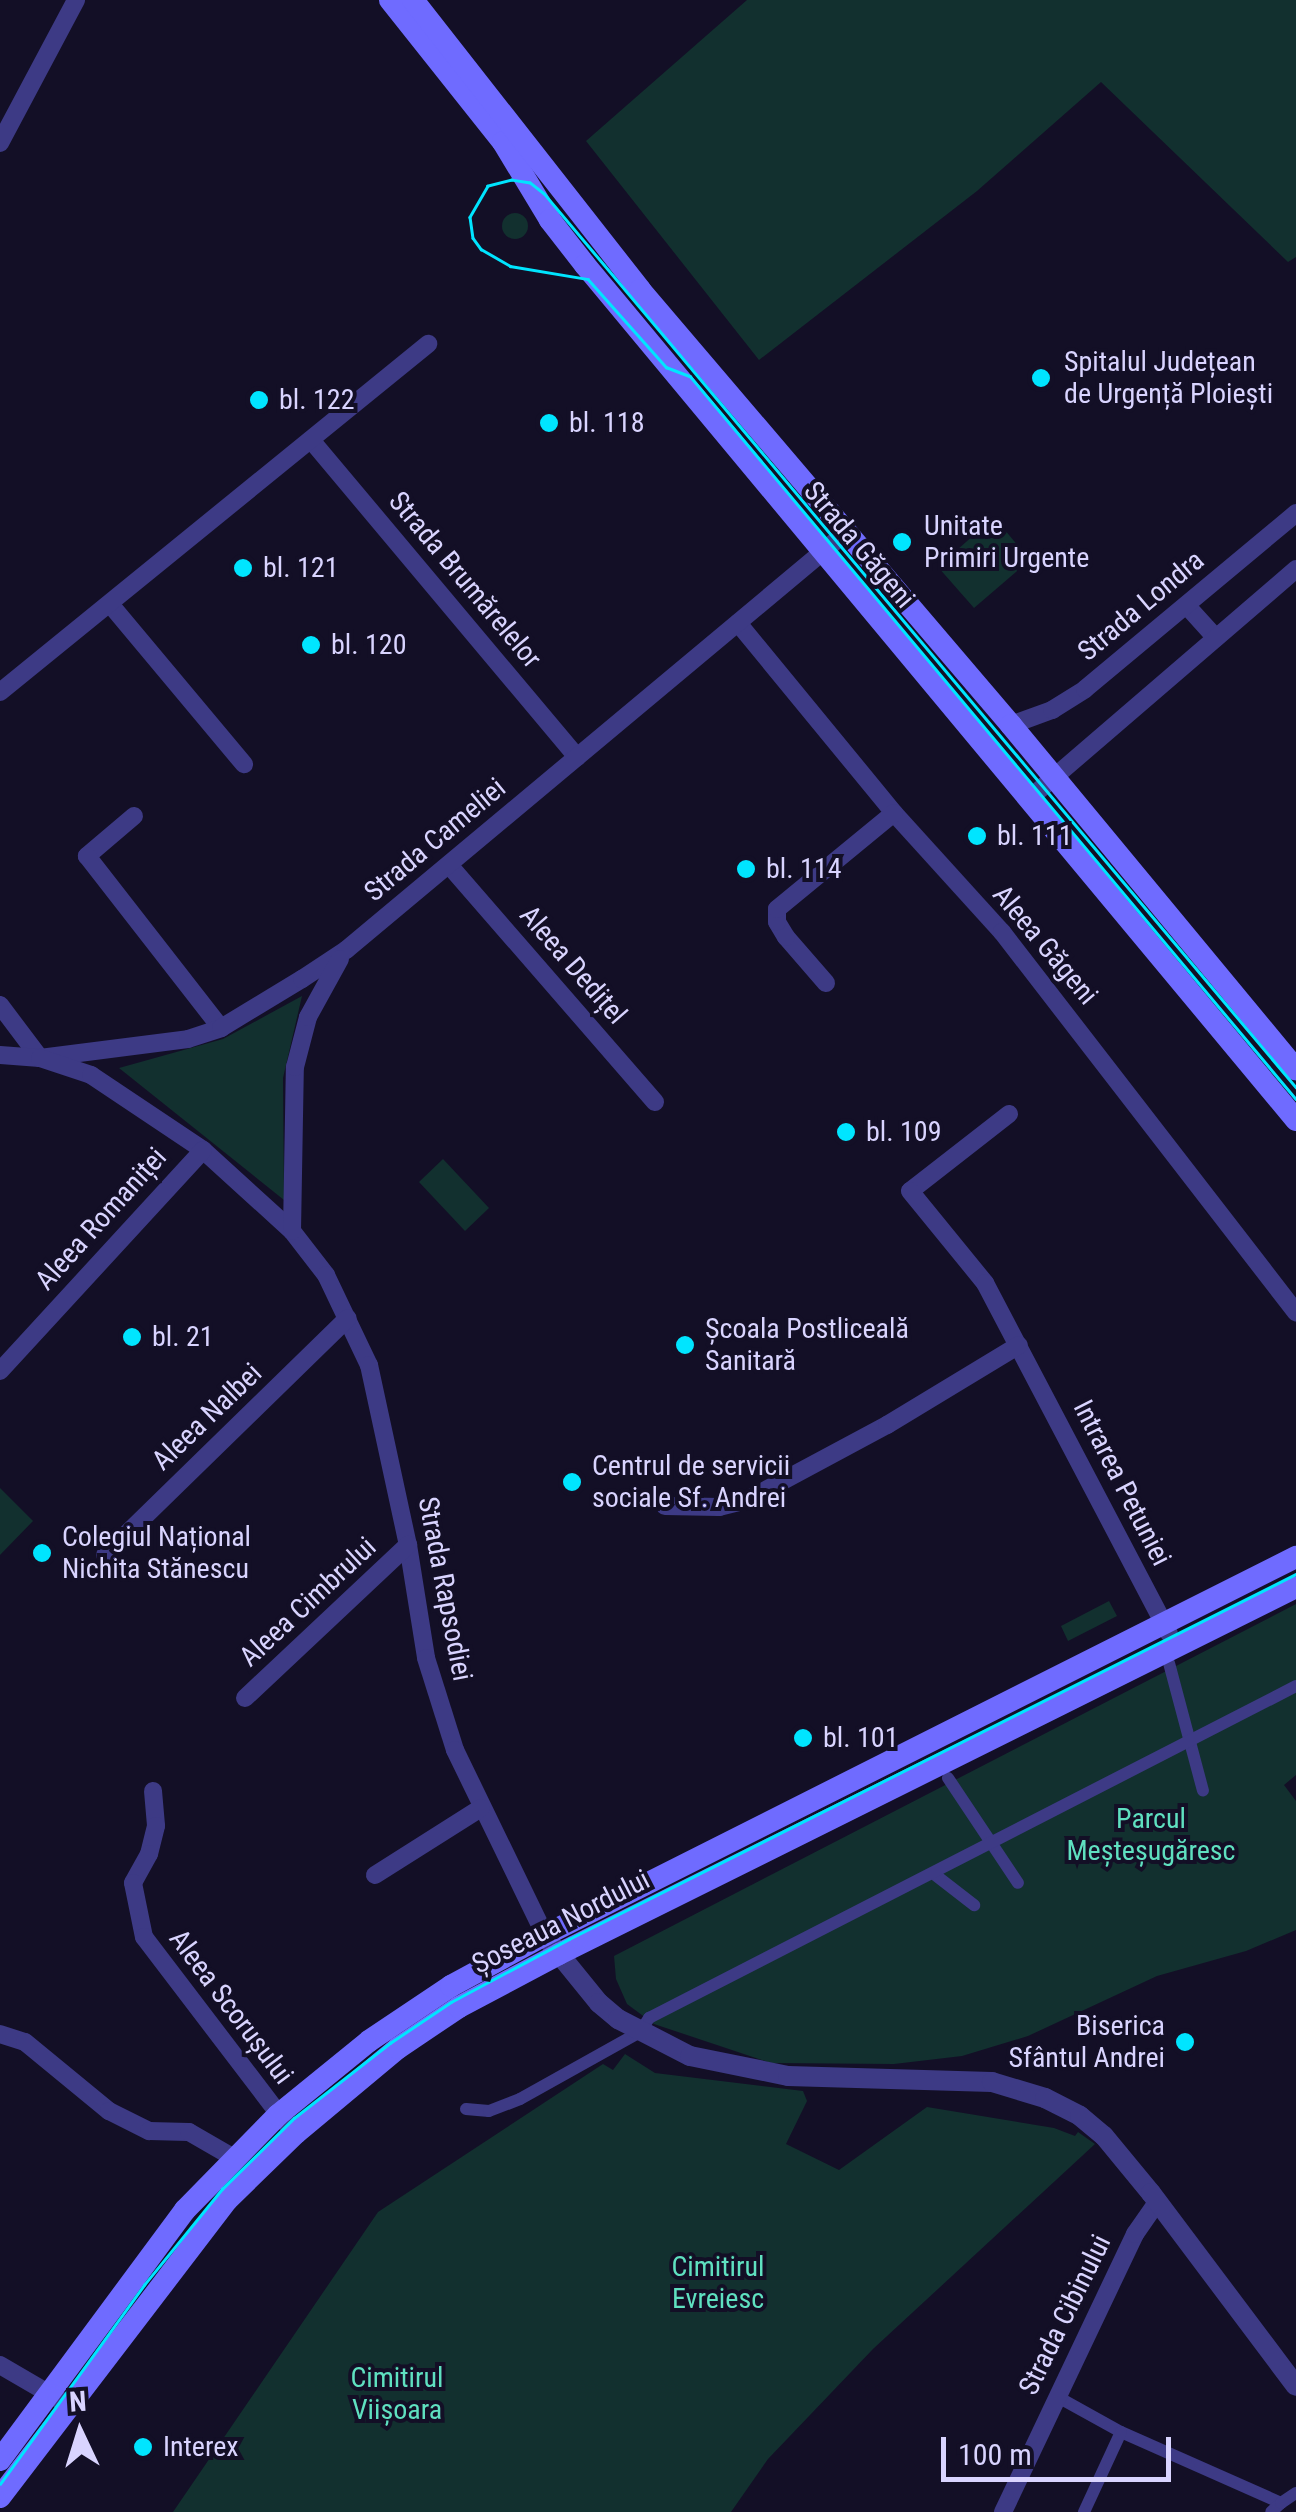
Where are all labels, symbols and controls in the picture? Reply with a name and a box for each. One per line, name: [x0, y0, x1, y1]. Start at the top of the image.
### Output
place label: Spitalul Județean de Urgență Ploiești: [1064, 345, 1273, 411]
marker: Spitalul Județean de Urgență Ploiești: [1028, 365, 1054, 391]
place label: bl. 122: [279, 383, 355, 417]
marker: bl. 122: [248, 389, 270, 411]
place label: bl. 118: [569, 406, 645, 440]
marker: bl. 118: [538, 412, 560, 434]
street label: Strada Găgeni: [796, 475, 922, 615]
street label: Strada Brumărelelor: [382, 485, 548, 675]
place label: Unitate Primiri Urgente: [924, 509, 1089, 575]
marker: Unitate Primiri Urgente: [889, 529, 915, 555]
street label: Strada Londra: [1071, 544, 1211, 668]
place label: bl. 121: [263, 551, 339, 585]
marker: bl. 121: [232, 557, 254, 579]
place label: bl. 120: [331, 628, 407, 662]
marker: bl. 120: [300, 634, 322, 656]
street label: Strada Cameliei: [358, 771, 512, 909]
place label: bl. 111: [997, 819, 1073, 853]
marker: bl. 111: [966, 825, 988, 847]
place label: bl. 114: [766, 852, 842, 886]
marker: bl. 114: [735, 858, 757, 880]
street label: Aleea Găgeni: [985, 878, 1105, 1012]
street label: Aleea Dedițel: [512, 899, 634, 1031]
place label: bl. 109: [866, 1115, 942, 1149]
marker: bl. 109: [835, 1121, 857, 1143]
street label: Aleea Romaniței: [28, 1141, 174, 1297]
place label: Școala Postliceală Sanitară: [705, 1312, 909, 1378]
place label: bl. 21: [152, 1320, 214, 1354]
marker: bl. 21: [121, 1326, 143, 1348]
marker: Școala Postliceală Sanitară: [674, 1334, 696, 1356]
street label: Aleea Nalbei: [145, 1357, 269, 1477]
street label: Intrarea Petuniei: [1066, 1395, 1178, 1571]
place label: Centrul de servicii sociale Sf. Andrei: [592, 1449, 790, 1515]
marker: Centrul de servicii sociale Sf. Andrei: [561, 1471, 583, 1493]
street label: Strada Rapsodiei: [411, 1494, 479, 1684]
place label: Colegiul Național Nichita Stănescu: [62, 1520, 251, 1586]
street label: Aleea Cimbrului: [233, 1530, 383, 1674]
marker: Colegiul Național Nichita Stănescu: [31, 1542, 53, 1564]
place label: bl. 101: [823, 1721, 899, 1755]
marker: bl. 101: [792, 1727, 814, 1749]
park label: Parcul Meșteșugăresc: [1066, 1802, 1236, 1868]
street label: Șoseaua Nordului: [467, 1863, 655, 1981]
street label: Aleea Scorușului: [162, 1923, 300, 2091]
place label: Biserica Sfântul Andrei: [1009, 2009, 1165, 2075]
marker: Biserica Sfântul Andrei: [1174, 2031, 1196, 2053]
street label: Strada Cibinului: [1012, 2229, 1118, 2401]
park label: Cimitirul Evreiesc: [671, 2250, 765, 2316]
park label: Cimitirul Viișoara: [350, 2361, 444, 2427]
north arrow: [30, 2382, 130, 2482]
text: N: [68, 2385, 88, 2419]
scale bar: [946, 2417, 1176, 2479]
place label: Interex: [163, 2430, 239, 2464]
marker: Interex: [132, 2436, 154, 2458]
text: 100 m: [958, 2437, 1032, 2472]

